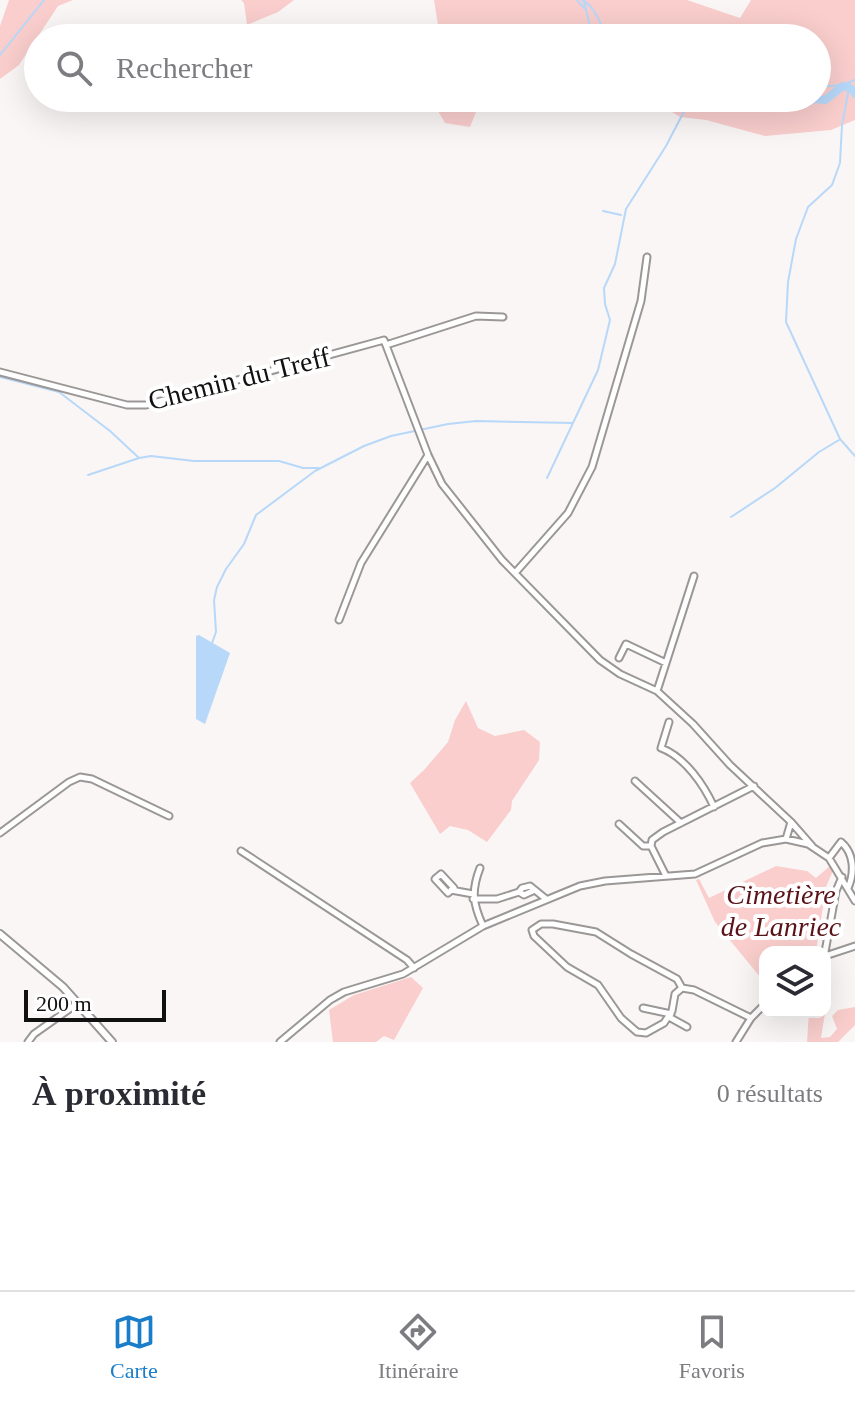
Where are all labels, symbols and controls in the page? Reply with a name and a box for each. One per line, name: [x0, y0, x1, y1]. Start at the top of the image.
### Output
search box: [24, 24, 831, 112]
icon: search: [52, 46, 96, 90]
text: Rechercher: [116, 51, 253, 84]
street label: Chemin du Treff: [145, 341, 334, 416]
park label: Cimetière de Lanriec: [721, 879, 842, 942]
map controls: [759, 946, 831, 1018]
button: layers: [759, 946, 831, 1018]
scale bar: [24, 986, 166, 1022]
text: 200 m: [36, 991, 92, 1016]
text: À proximité: [32, 1075, 206, 1112]
text: 0 résultats: [717, 1079, 823, 1108]
tab: Carte: [110, 1310, 158, 1384]
tab: Itinéraire: [378, 1310, 459, 1384]
tab: Favoris: [679, 1310, 745, 1384]

